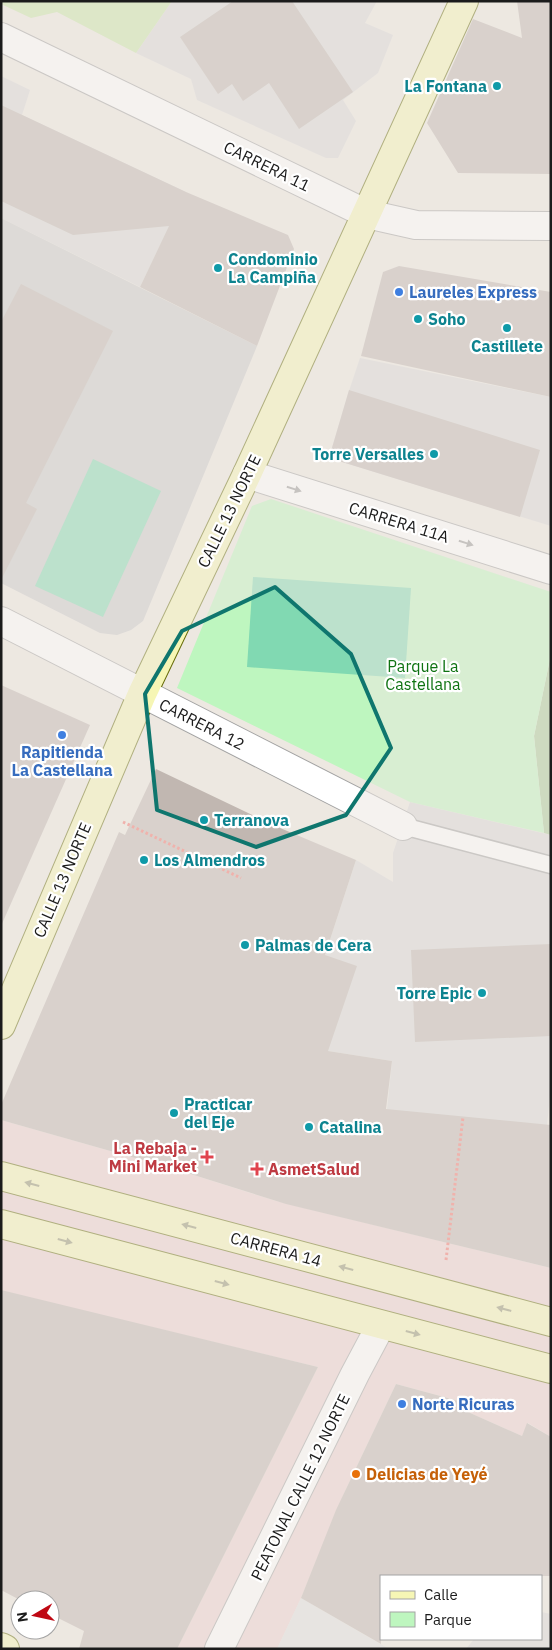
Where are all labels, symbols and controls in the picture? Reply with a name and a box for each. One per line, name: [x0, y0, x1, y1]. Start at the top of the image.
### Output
place label: La Fontana: [404, 76, 487, 96]
marker: La Fontana: [491, 80, 503, 92]
street label: CARRERA 11: [221, 137, 313, 195]
place label: Condominio La Campiña: [228, 249, 318, 287]
marker: Condominio La Campiña: [212, 262, 224, 274]
place label: Laureles Express: [409, 282, 537, 302]
marker: Laureles Express: [393, 286, 405, 298]
place label: Soho: [428, 309, 466, 329]
marker: Soho: [412, 313, 424, 325]
marker: Castillete: [501, 322, 513, 334]
place label: Castillete: [471, 336, 543, 356]
place label: Torre Versalles: [312, 444, 424, 464]
marker: Torre Versalles: [428, 448, 440, 460]
street label: CALLE 13 NORTE: [193, 451, 265, 571]
one-way arrow: [286, 486, 301, 493]
street label: CARRERA 11A: [346, 497, 452, 547]
one-way arrow: [458, 540, 473, 547]
park label: Parque La Castellana: [385, 656, 461, 694]
street label: CARRERA 12: [156, 694, 248, 754]
marker: Rapitienda La Castellana: [56, 729, 68, 741]
place label: Rapitienda La Castellana: [11, 742, 113, 780]
place label: Terranova: [214, 810, 289, 830]
marker: Terranova: [198, 814, 210, 826]
street label: CALLE 13 NORTE: [29, 819, 95, 941]
place label: Los Almendros: [154, 850, 265, 870]
marker: Los Almendros: [138, 854, 150, 866]
place label: Palmas de Cera: [255, 935, 372, 955]
marker: Palmas de Cera: [239, 939, 251, 951]
place label: Torre Epic: [397, 983, 472, 1003]
marker: Torre Epic: [476, 987, 488, 999]
place label: Practicar del Eje: [184, 1094, 253, 1132]
marker: Practicar del Eje: [168, 1107, 180, 1119]
place label: Catalina: [319, 1117, 382, 1137]
marker: Catalina: [303, 1121, 315, 1133]
place label: La Rebaja - Mini Market: [109, 1138, 197, 1176]
marker: La Rebaja - Mini Market: [201, 1151, 213, 1163]
place label: AsmetSalud: [268, 1159, 360, 1179]
marker: AsmetSalud: [250, 1162, 264, 1176]
one-way arrow: [25, 1180, 40, 1188]
one-way arrow: [182, 1222, 197, 1230]
street label: CARRERA 14: [228, 1227, 324, 1271]
one-way arrow: [58, 1237, 73, 1245]
one-way arrow: [339, 1264, 354, 1272]
one-way arrow: [215, 1279, 230, 1287]
one-way arrow: [496, 1305, 511, 1313]
one-way arrow: [406, 1330, 421, 1338]
street label: PEATONAL CALLE 12 NORTE: [246, 1390, 354, 1584]
place label: Norte Ricuras: [412, 1394, 515, 1414]
marker: Norte Ricuras: [396, 1398, 408, 1410]
place label: Delicias de Yeyé: [366, 1464, 488, 1484]
marker: Delicias de Yeyé: [350, 1468, 362, 1480]
legend: [380, 1575, 542, 1640]
text: Calle: [424, 1585, 458, 1604]
north arrow: [10, 1590, 60, 1640]
text: Parque: [424, 1610, 472, 1629]
text: N: [12, 1611, 32, 1623]

